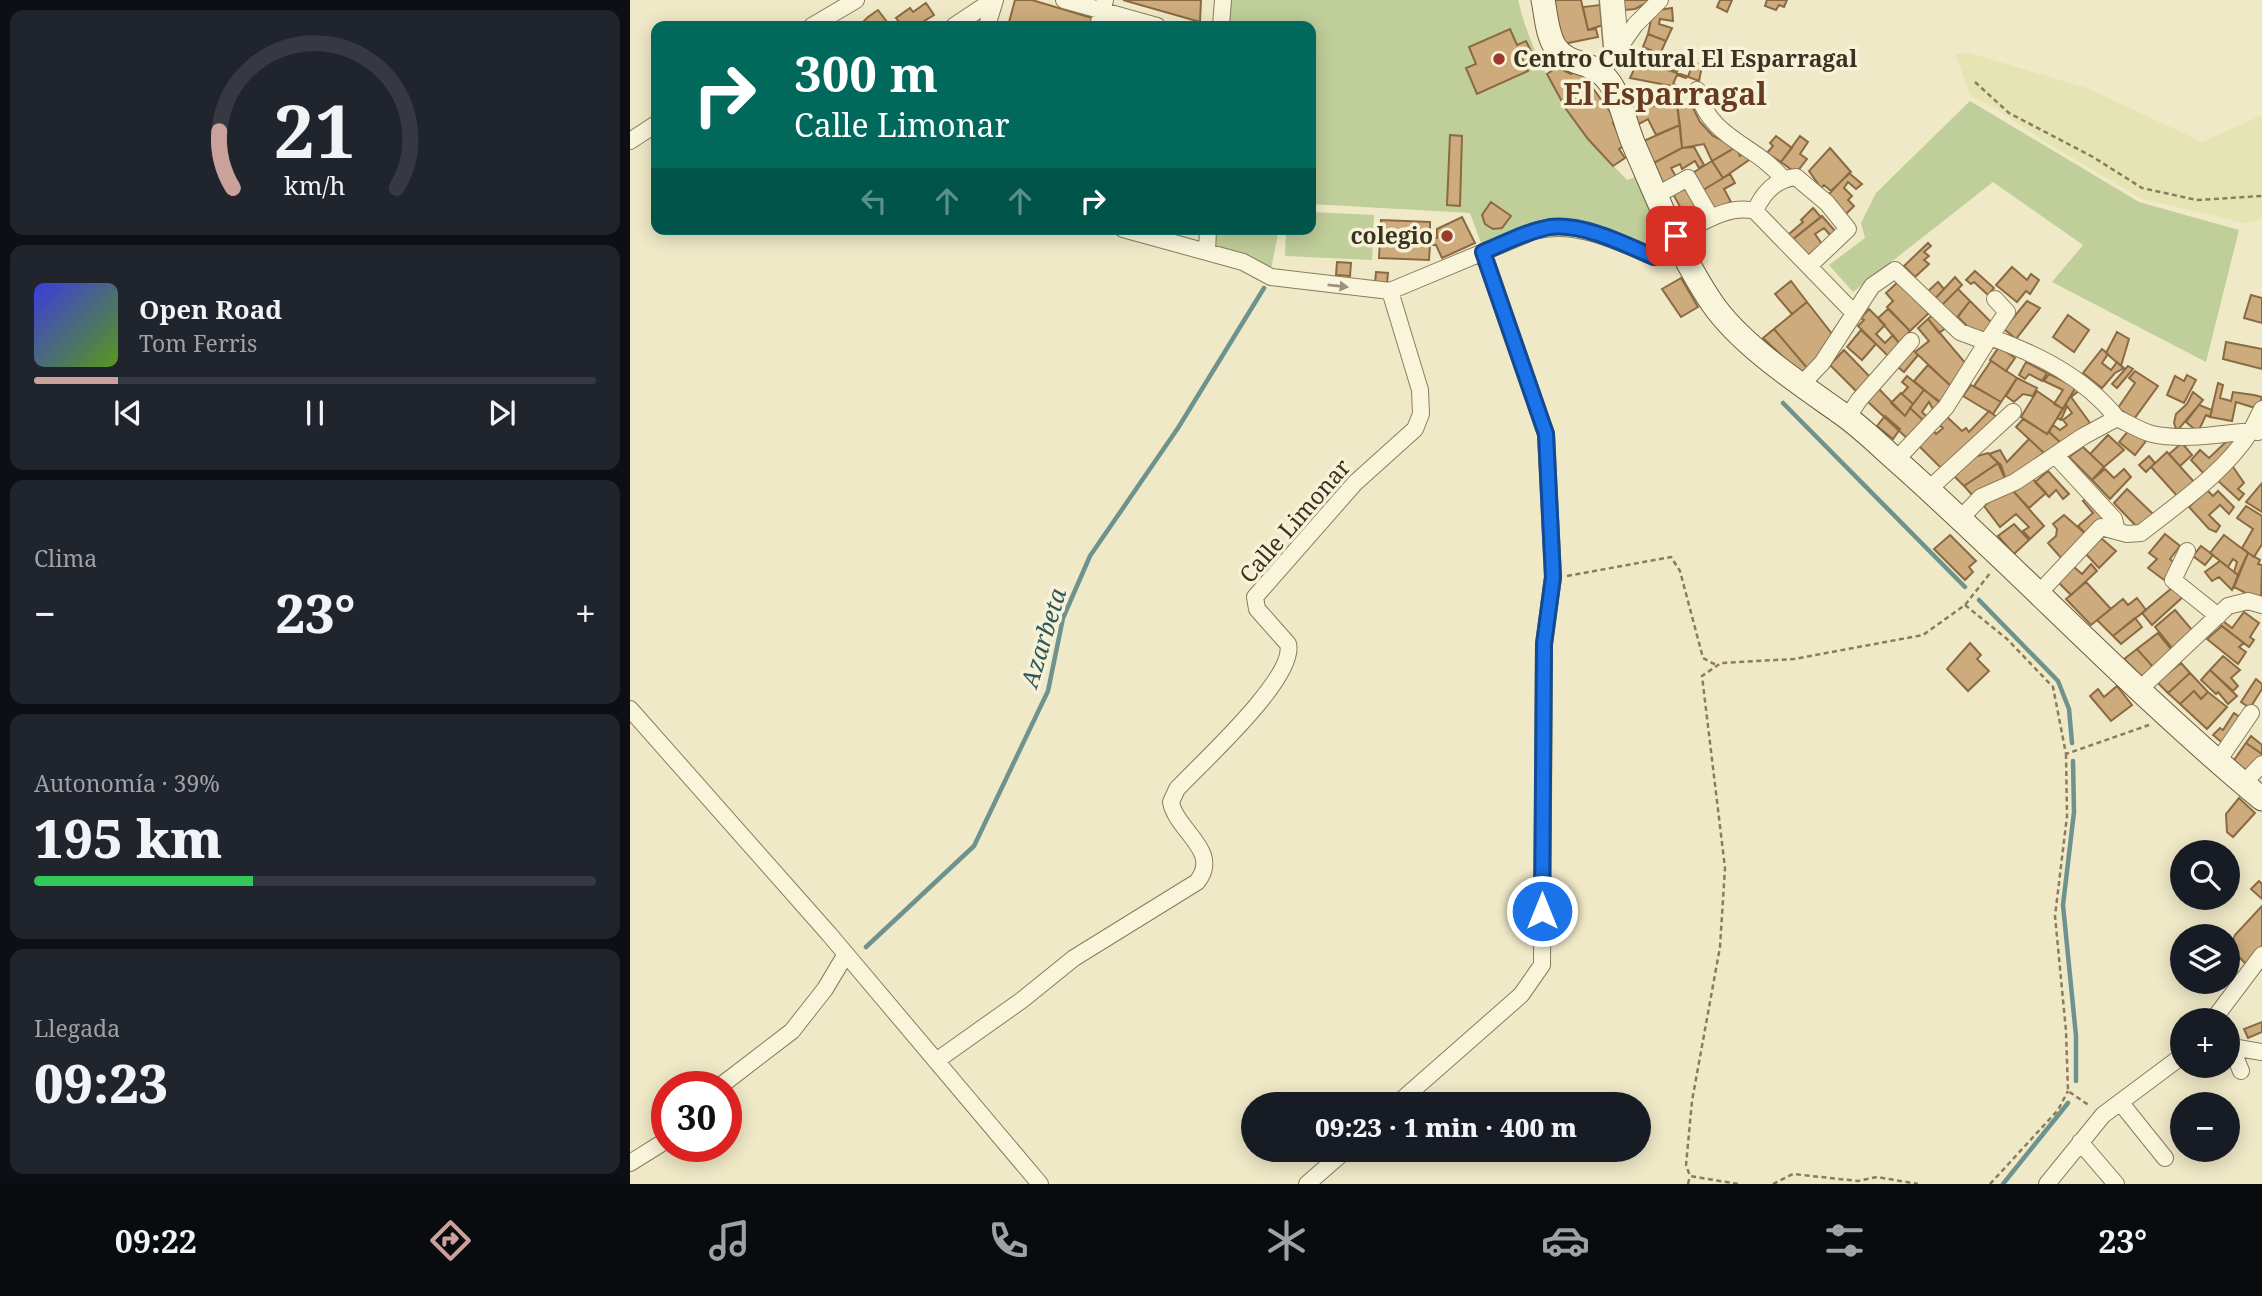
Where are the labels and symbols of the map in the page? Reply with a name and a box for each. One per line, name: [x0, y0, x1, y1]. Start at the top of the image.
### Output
place label: Centro Cultural El Esparragal: [1513, 42, 1857, 74]
marker: Centro Cultural El Esparragal: [1491, 51, 1507, 67]
district label: El Esparragal: [1563, 73, 1767, 114]
pin: [1646, 206, 1706, 266]
place label: colegio: [1350, 219, 1433, 251]
marker: colegio: [1439, 228, 1455, 244]
one-way arrow: [1328, 280, 1350, 291]
street label: Calle Limonar: [1231, 451, 1357, 589]
water label: Azarbeta: [1011, 584, 1073, 693]
position arrow: [1505, 874, 1579, 948]
speed limit sign: 30: [651, 1071, 742, 1162]

